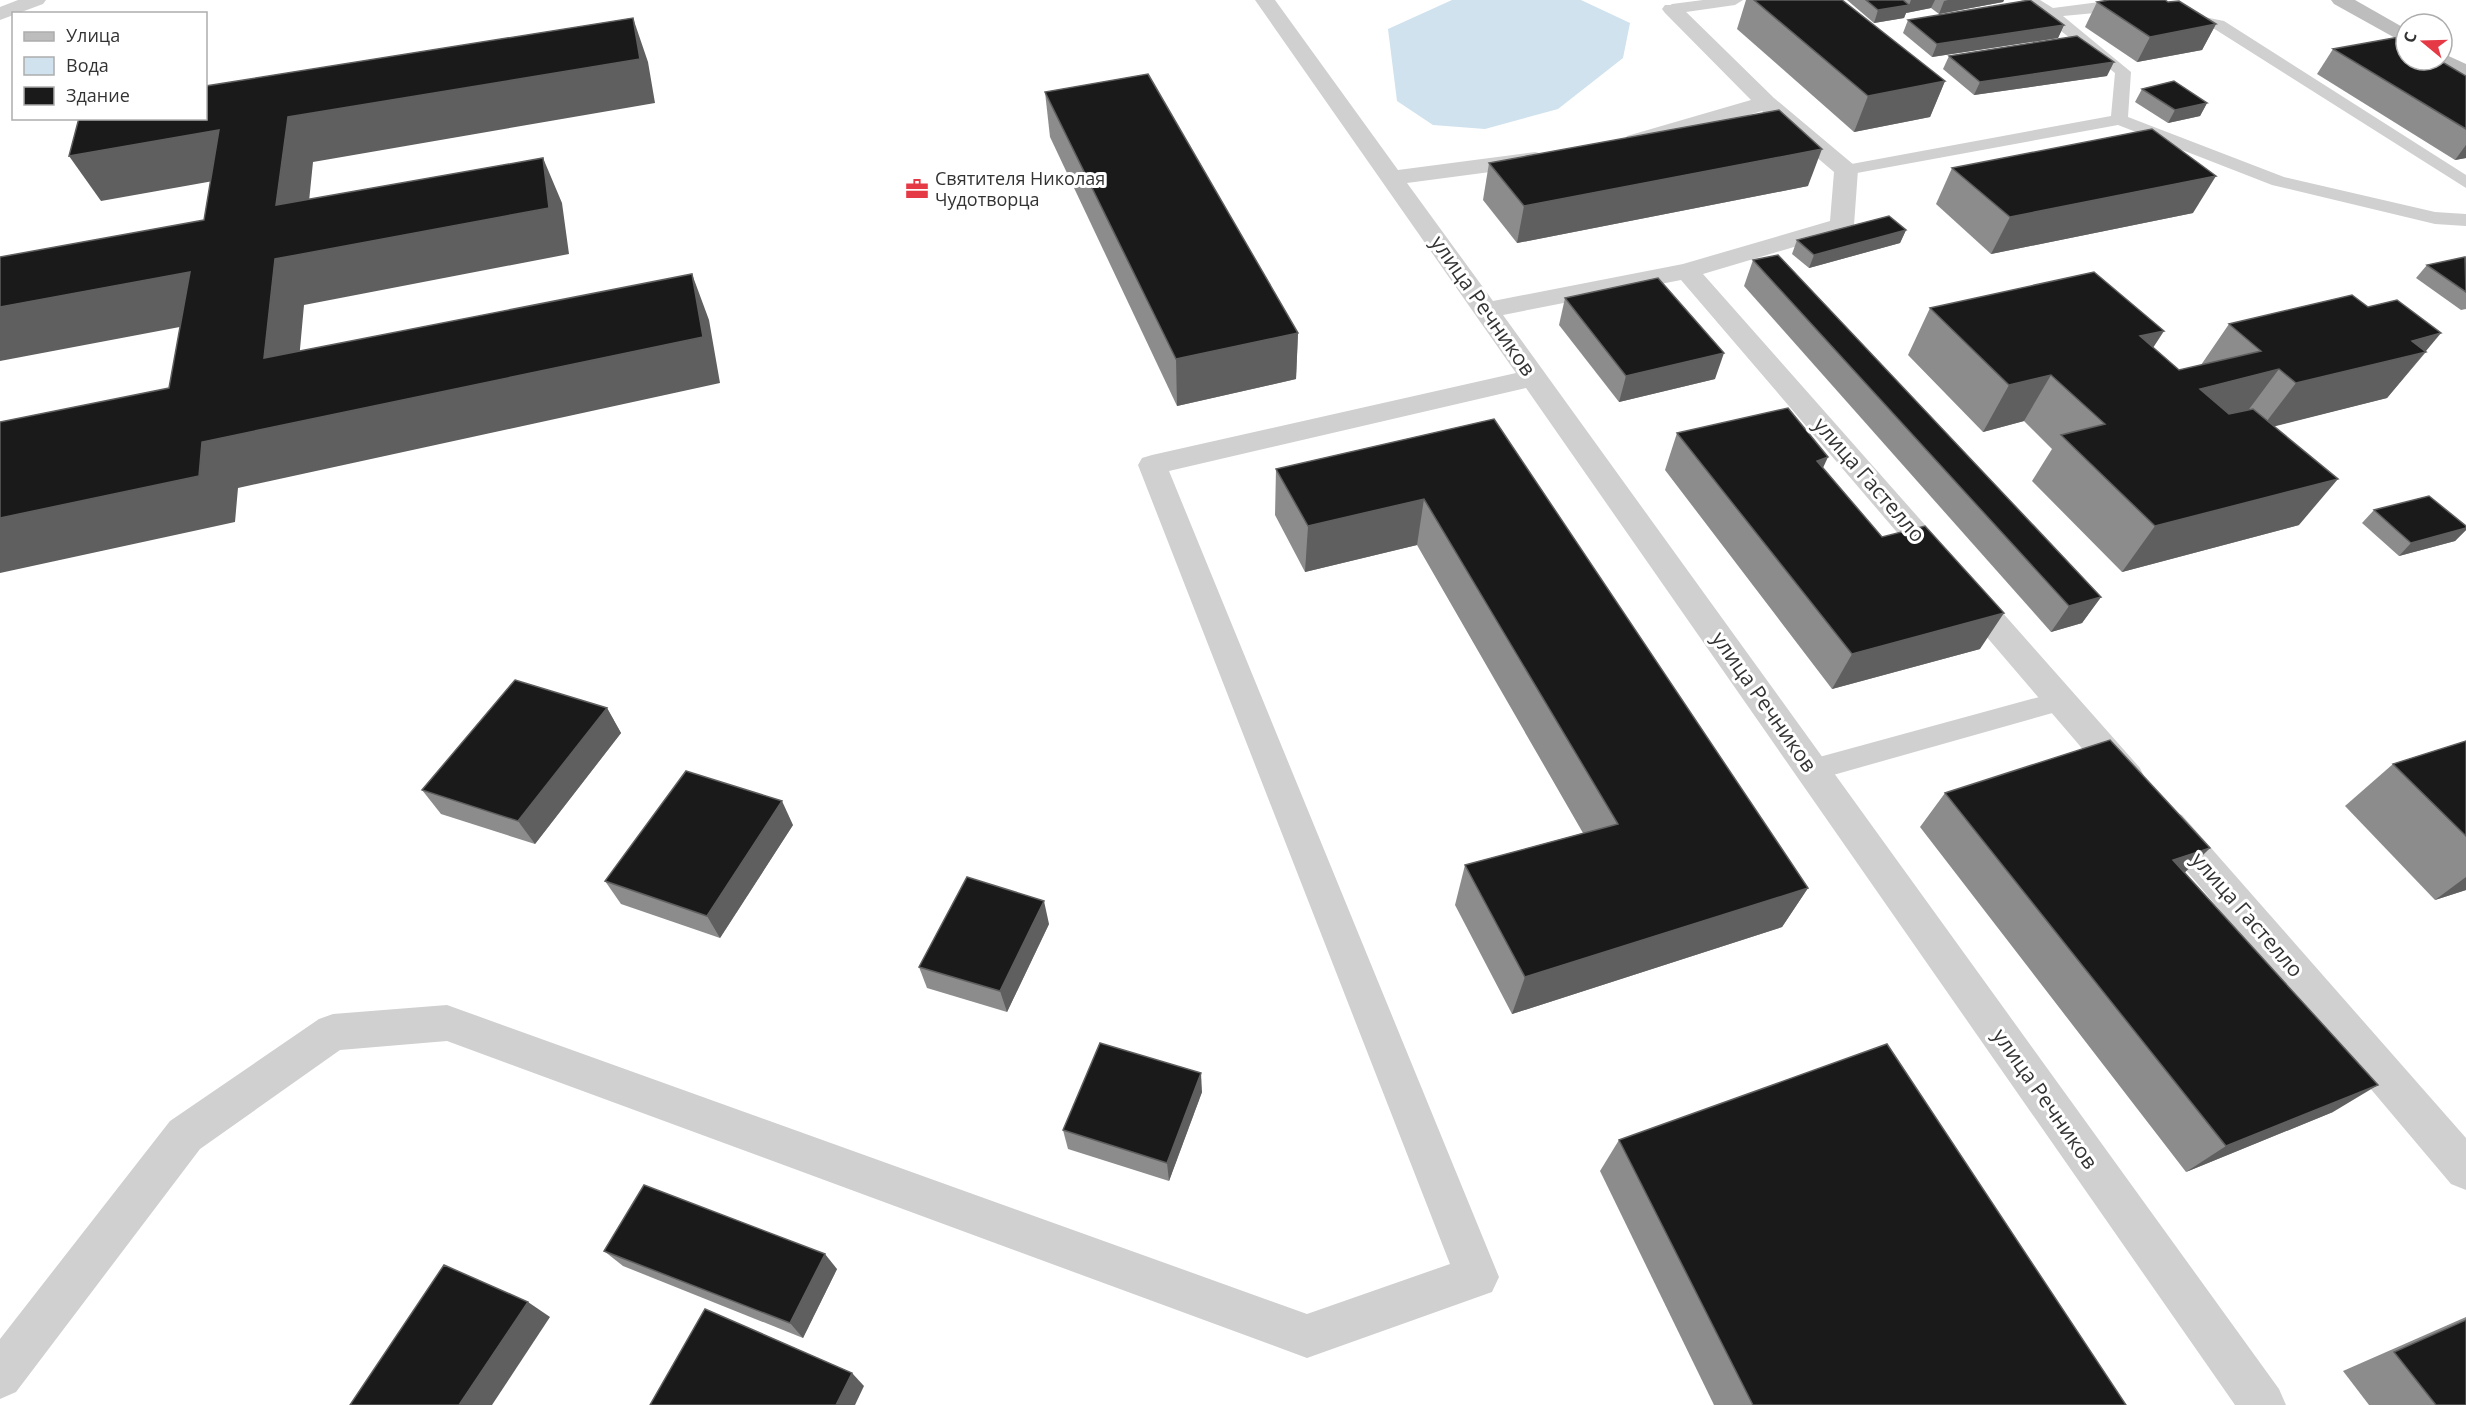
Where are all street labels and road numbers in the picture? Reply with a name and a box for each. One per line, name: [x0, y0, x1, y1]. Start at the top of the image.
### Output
street label: улица Речников: [1425, 230, 1543, 381]
street label: улица Гастелло: [1808, 411, 1932, 548]
street label: улица Речников: [1706, 626, 1824, 777]
street label: улица Гастелло: [2186, 846, 2310, 983]
street label: улица Речников: [1987, 1023, 2105, 1174]

